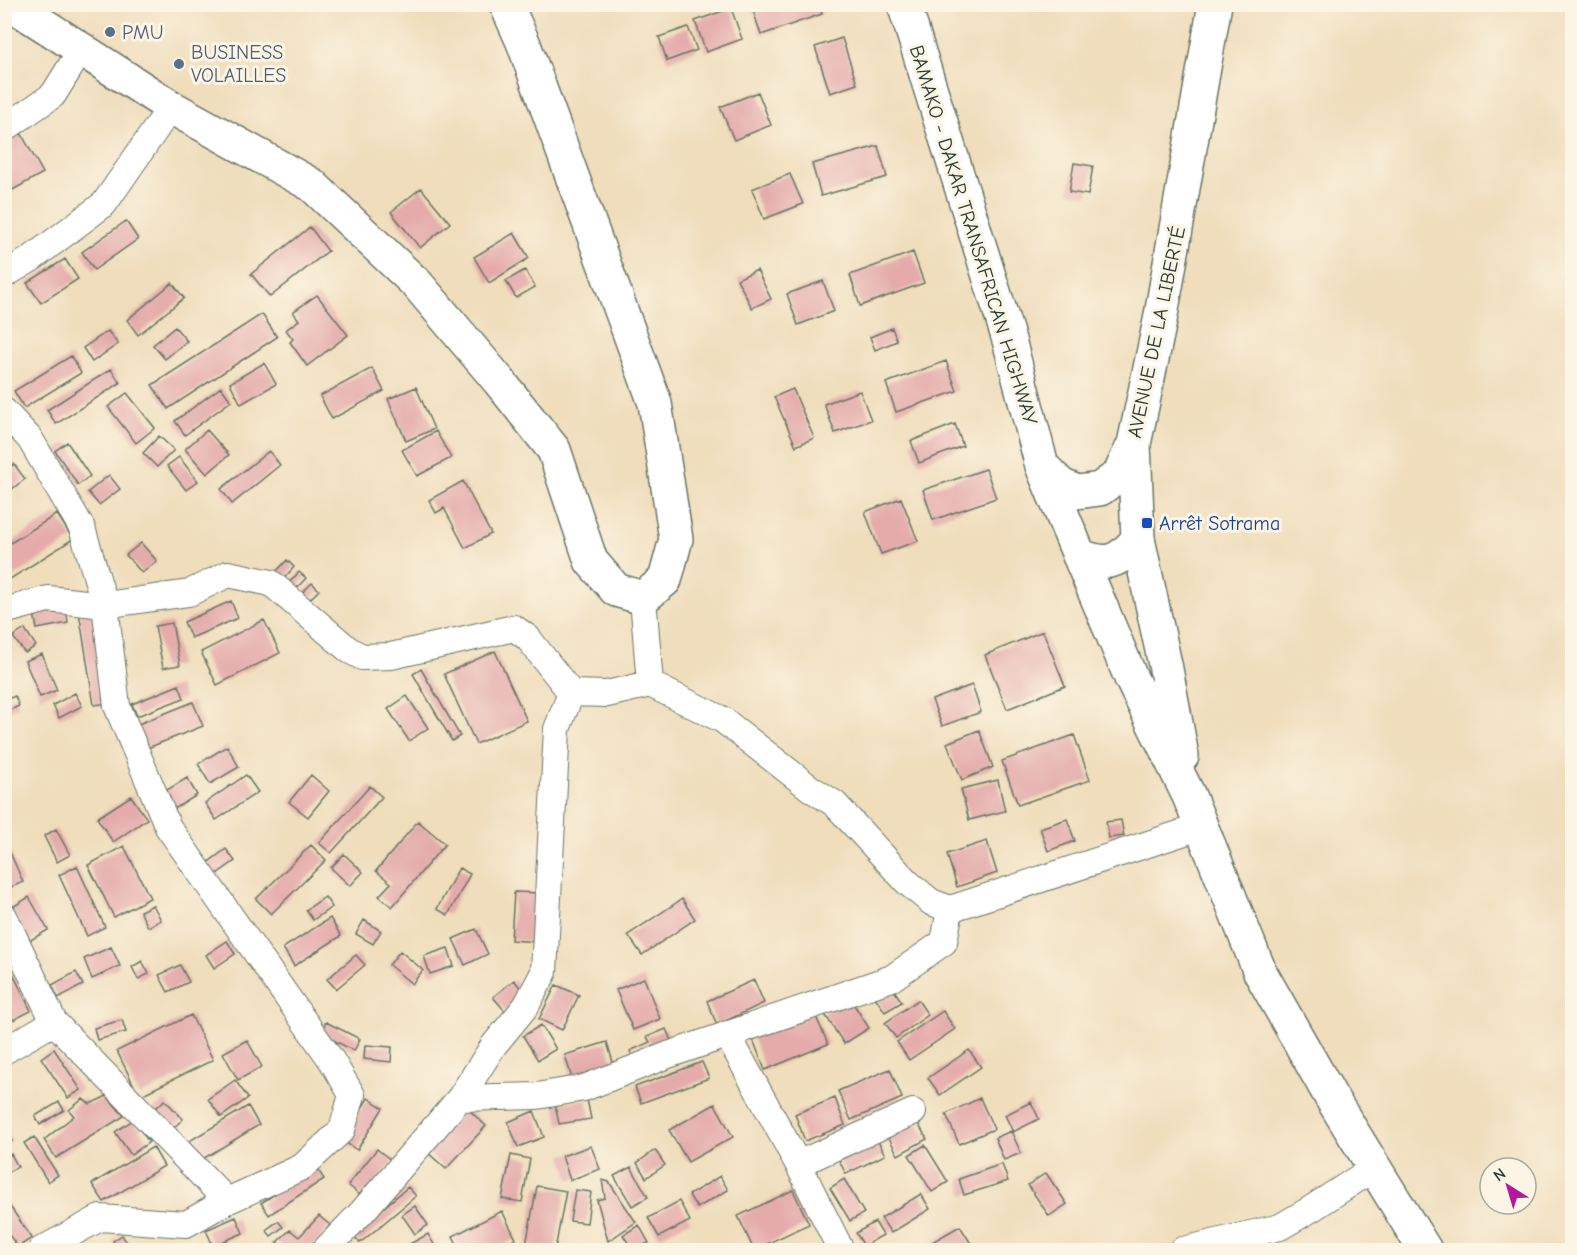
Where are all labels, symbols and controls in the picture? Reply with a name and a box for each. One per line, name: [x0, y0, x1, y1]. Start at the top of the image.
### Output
place label: PMU: [122, 21, 164, 44]
marker: PMU: [103, 25, 117, 39]
place label: BUSINESS VOLAILLES: [191, 41, 286, 87]
street label: BAMAKO - DAKAR TRANSAFRICAN HIGHWAY: [905, 42, 1042, 428]
marker: BUSINESS VOLAILLES: [172, 57, 186, 71]
street label: AVENUE DE LA LIBERTÉ: [1123, 224, 1190, 440]
place label: Arrêt Sotrama: [1159, 512, 1280, 535]
marker: Arrêt Sotrama: [1140, 516, 1154, 530]
north arrow: [1478, 1156, 1538, 1216]
text: N: [1490, 1164, 1509, 1185]

